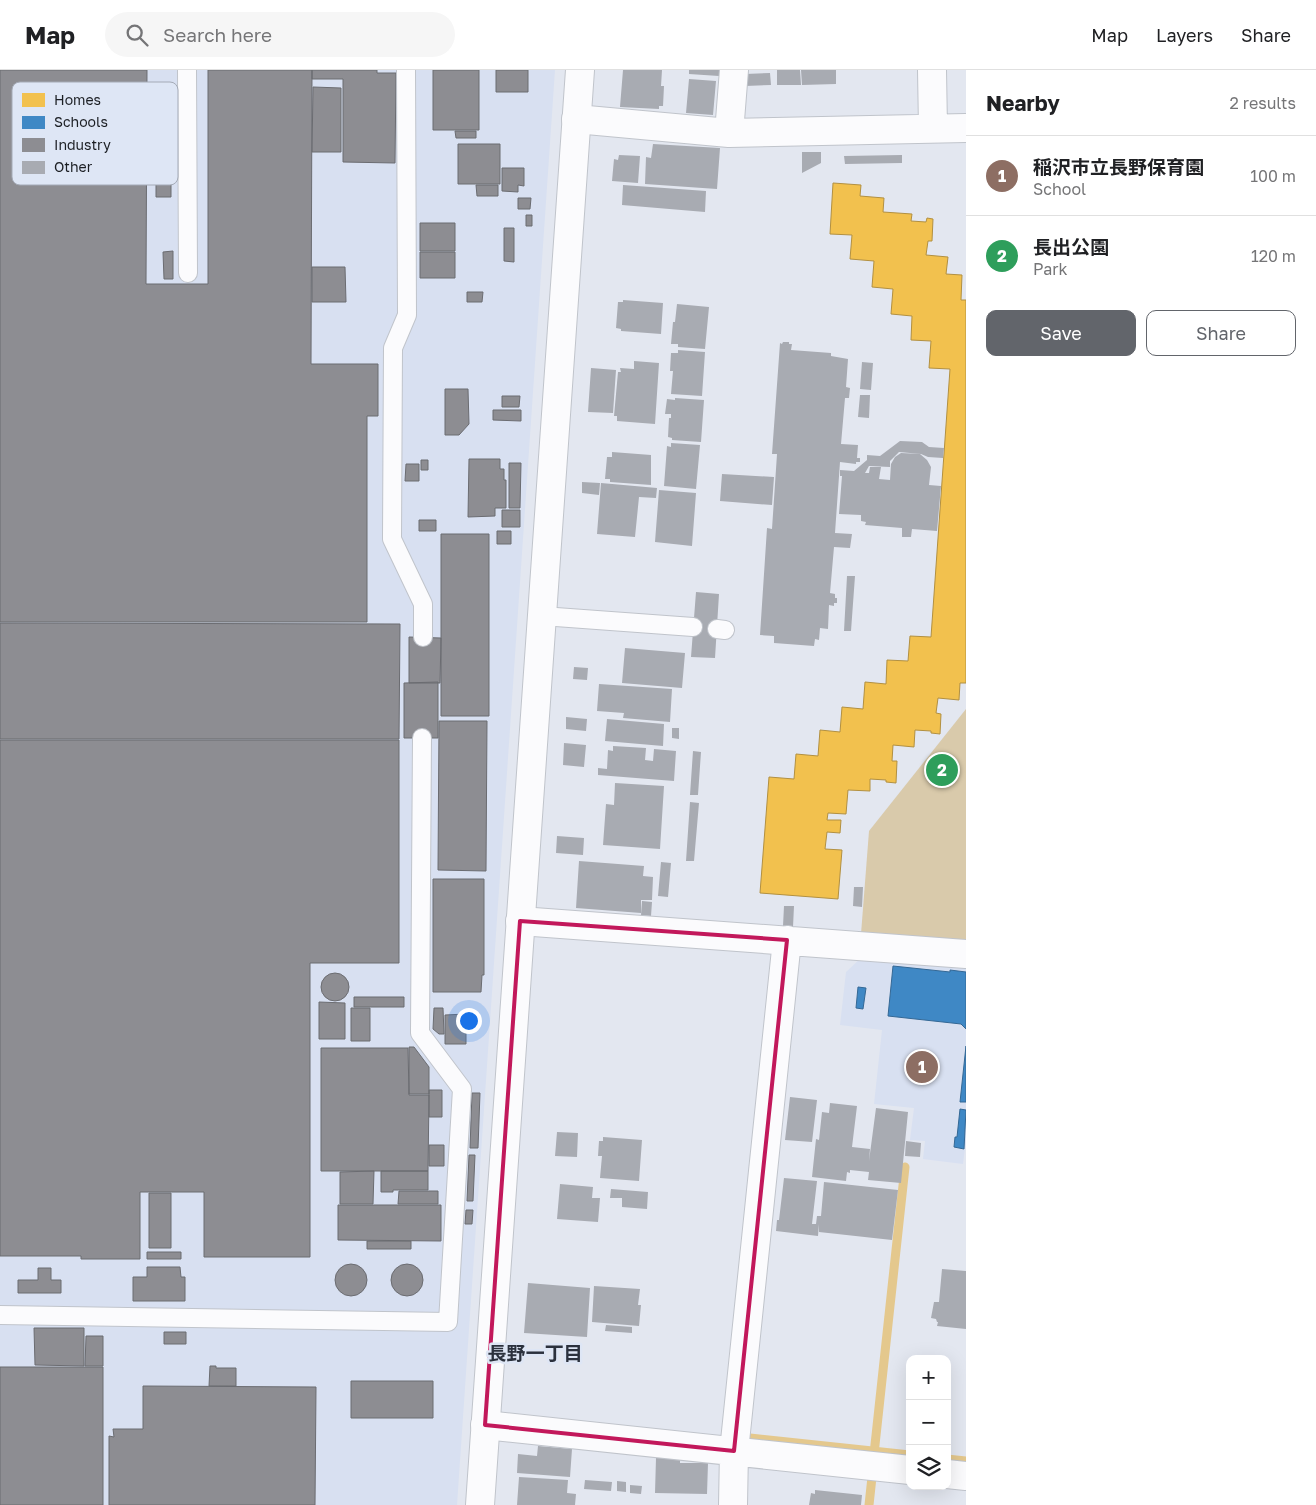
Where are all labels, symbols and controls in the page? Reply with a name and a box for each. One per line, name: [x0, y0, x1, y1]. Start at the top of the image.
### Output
search box: [105, 12, 455, 57]
text: Map: [25, 20, 75, 49]
icon: search: [123, 21, 151, 49]
text: Search here: [163, 23, 272, 46]
text: Map: [1091, 24, 1128, 46]
text: Layers: [1156, 24, 1213, 46]
text: Share: [1241, 24, 1291, 46]
legend: [12, 82, 178, 185]
text: Nearby: [986, 90, 1060, 116]
text: Homes: [54, 91, 101, 108]
text: 2 results: [1230, 93, 1296, 113]
text: Schools: [54, 113, 108, 130]
text: Industry: [54, 136, 111, 153]
text: 稲沢市立長野保育園: [1033, 155, 1204, 178]
text: Other: [54, 158, 93, 175]
text: 1: [998, 166, 1006, 186]
text: 100 m: [1250, 166, 1296, 186]
text: School: [1033, 179, 1086, 199]
text: 長出公園: [1033, 235, 1109, 258]
text: 2: [997, 246, 1007, 266]
text: 120 m: [1251, 246, 1296, 266]
text: Park: [1033, 259, 1068, 279]
button: Save: [986, 310, 1136, 356]
button: Share: [1146, 310, 1296, 356]
pin: 2: [926, 751, 958, 789]
your location: [456, 1008, 482, 1034]
pin: 1: [906, 1048, 938, 1086]
district label: 長野一丁目: [487, 1341, 583, 1364]
map controls: [906, 1355, 951, 1490]
button: +: [906, 1355, 951, 1400]
button: −: [906, 1400, 951, 1445]
button: layers: [906, 1445, 951, 1490]

